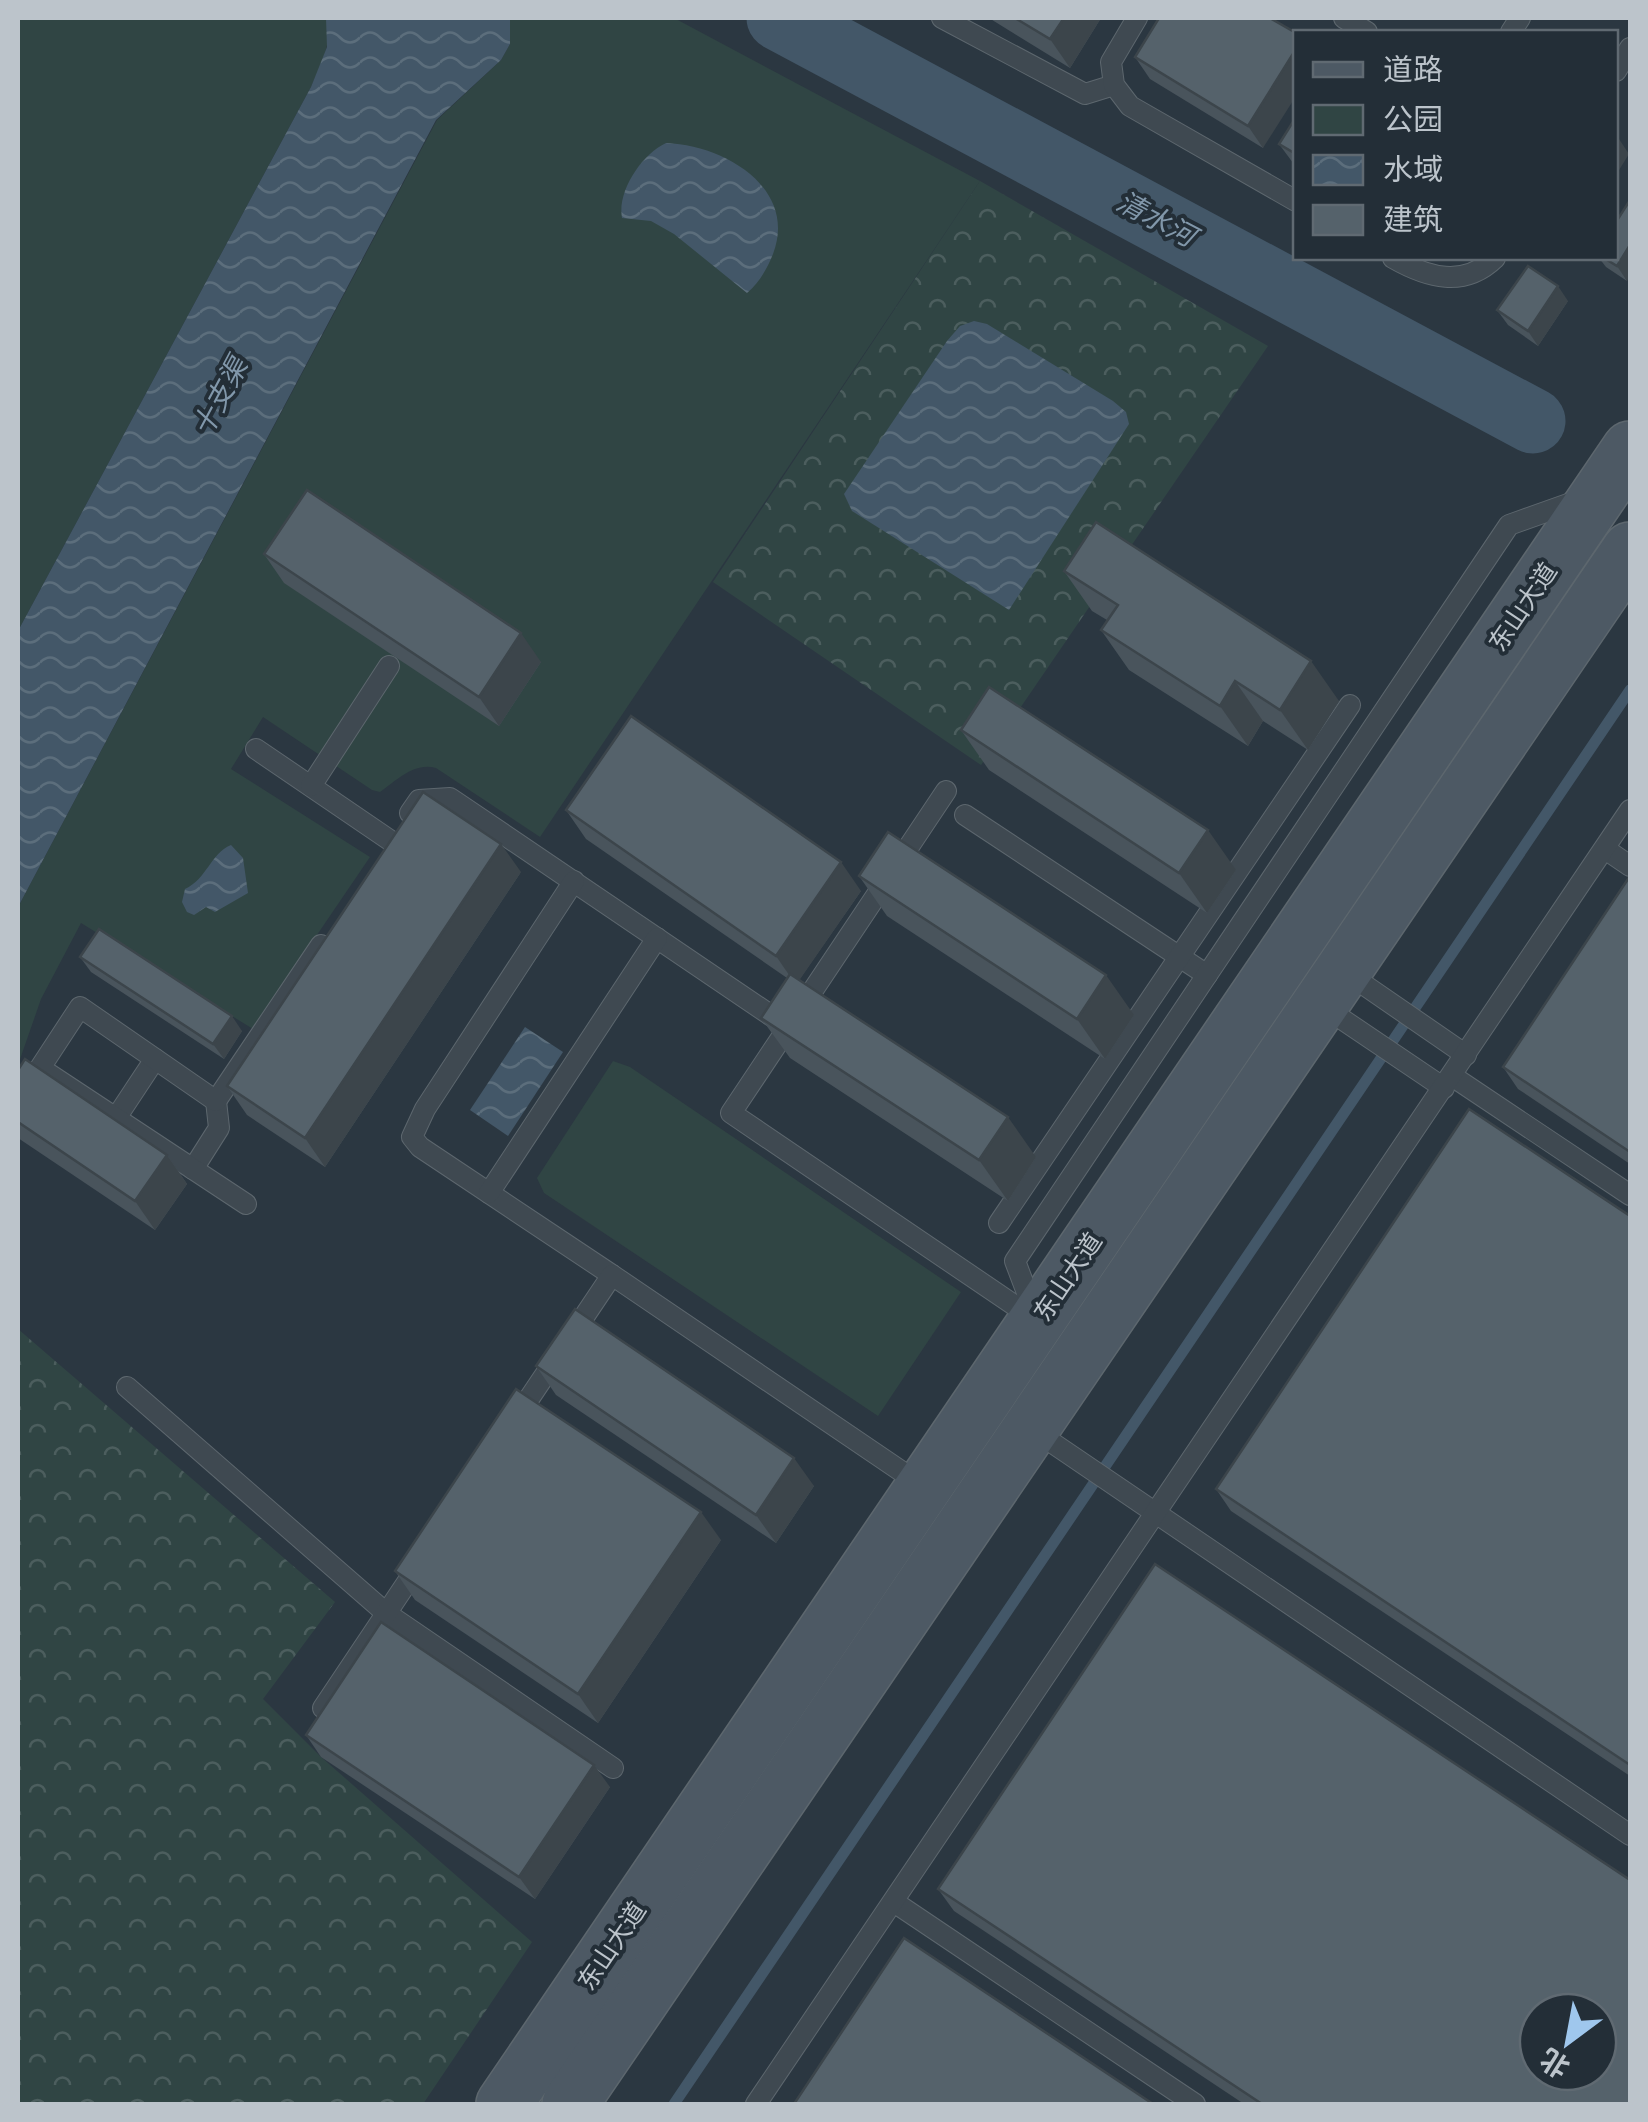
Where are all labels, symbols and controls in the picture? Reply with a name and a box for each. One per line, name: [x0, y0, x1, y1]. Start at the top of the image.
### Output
legend: [1293, 30, 1618, 260]
text: 道路: [1383, 48, 1443, 91]
text: 公园: [1383, 98, 1443, 141]
text: 水域: [1383, 148, 1443, 191]
water label: 清水河: [1110, 182, 1207, 258]
text: 建筑: [1383, 198, 1443, 241]
water label: 十支渠: [183, 347, 259, 443]
street label: 东山大道: [1481, 556, 1565, 658]
street label: 东山大道: [1026, 1226, 1110, 1328]
street label: 东山大道: [570, 1895, 654, 1997]
north arrow: [1518, 1992, 1618, 2092]
text: 北: [1533, 2039, 1577, 2087]

